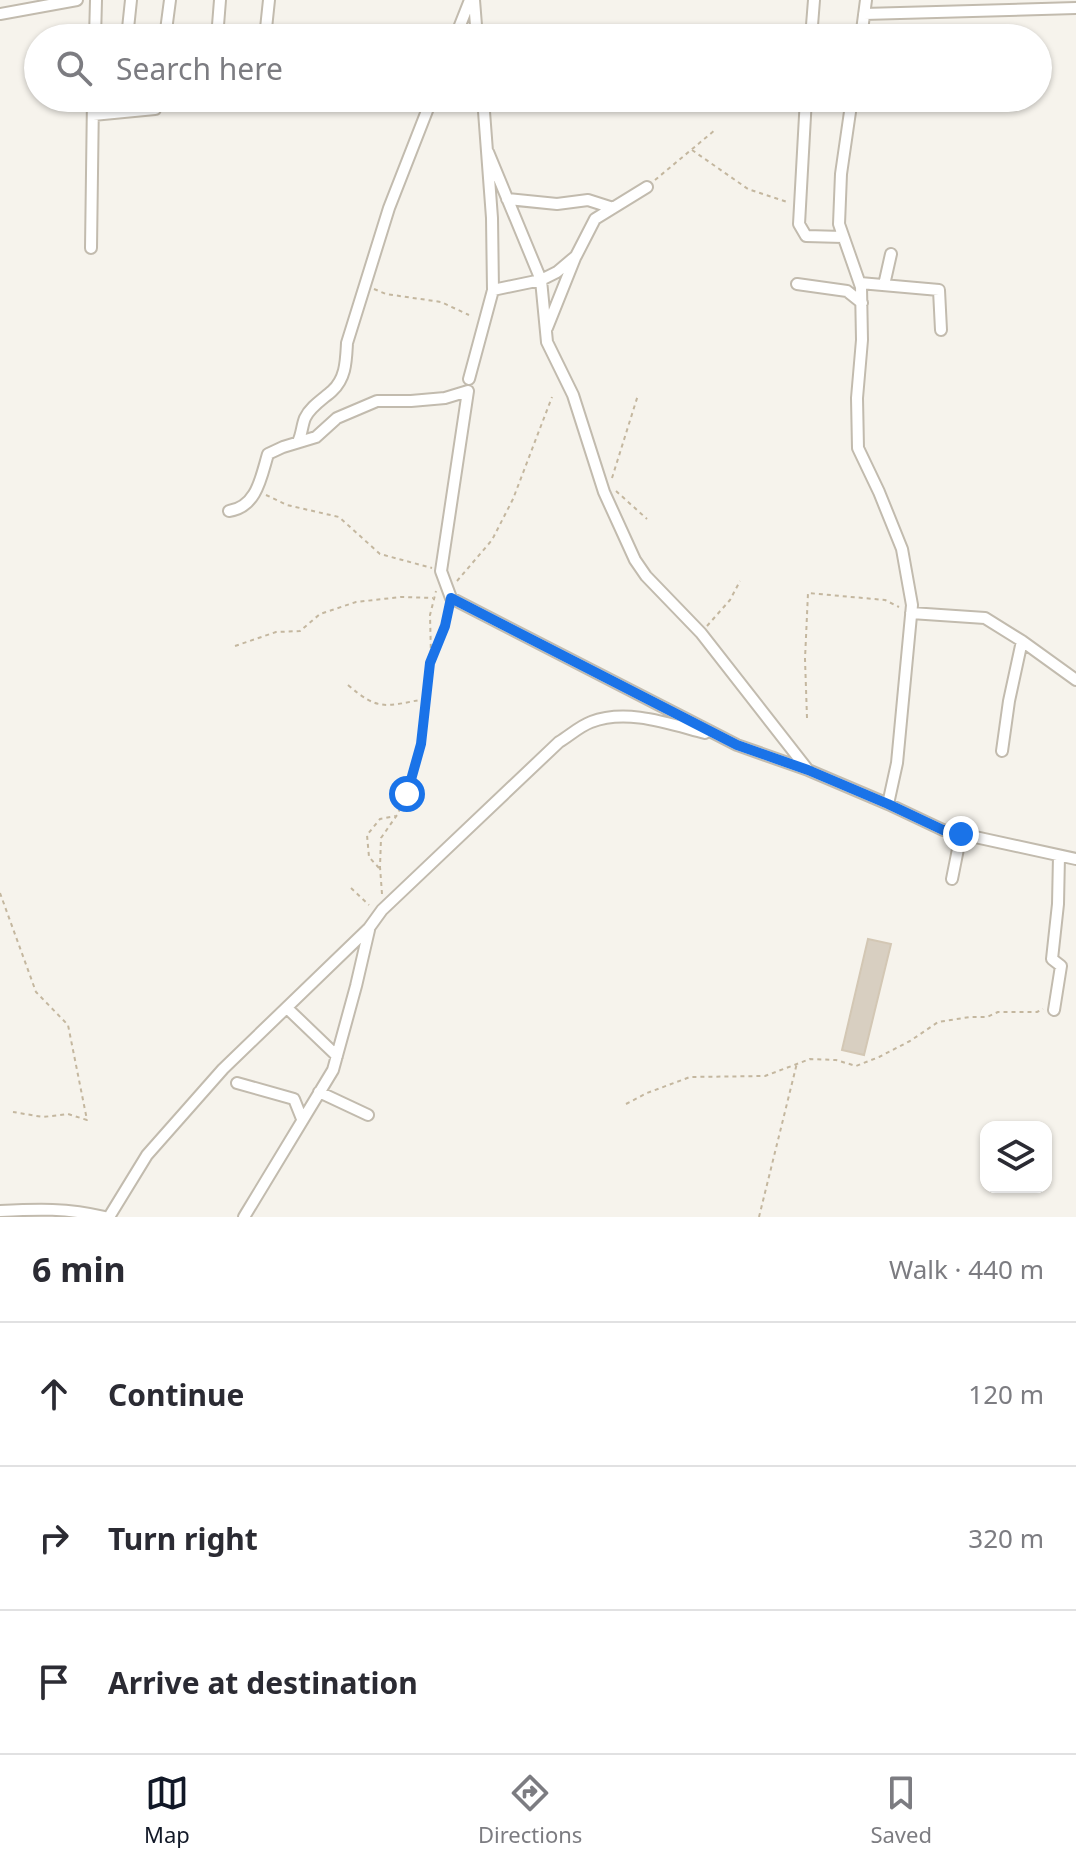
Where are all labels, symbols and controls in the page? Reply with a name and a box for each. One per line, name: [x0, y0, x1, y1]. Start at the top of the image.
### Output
search box: [24, 24, 1052, 112]
icon: search: [52, 46, 96, 90]
text: Search here: [116, 48, 283, 89]
route start: [389, 776, 425, 812]
route end: [943, 816, 979, 852]
map controls: [980, 1121, 1052, 1193]
button: layers: [980, 1121, 1052, 1193]
text: 6 min: [32, 1246, 126, 1292]
text: Walk · 440 m: [889, 1251, 1044, 1287]
icon: ahead: [32, 1372, 76, 1416]
text: Continue: [108, 1374, 244, 1415]
text: 120 m: [968, 1376, 1044, 1412]
icon: right: [32, 1516, 76, 1560]
text: Turn right: [108, 1518, 258, 1559]
text: 320 m: [968, 1520, 1044, 1556]
icon: arrive: [32, 1660, 76, 1704]
text: Arrive at destination: [108, 1662, 418, 1703]
tab: Map: [144, 1771, 190, 1849]
tab: Directions: [478, 1771, 582, 1849]
tab: Saved: [870, 1771, 932, 1849]

